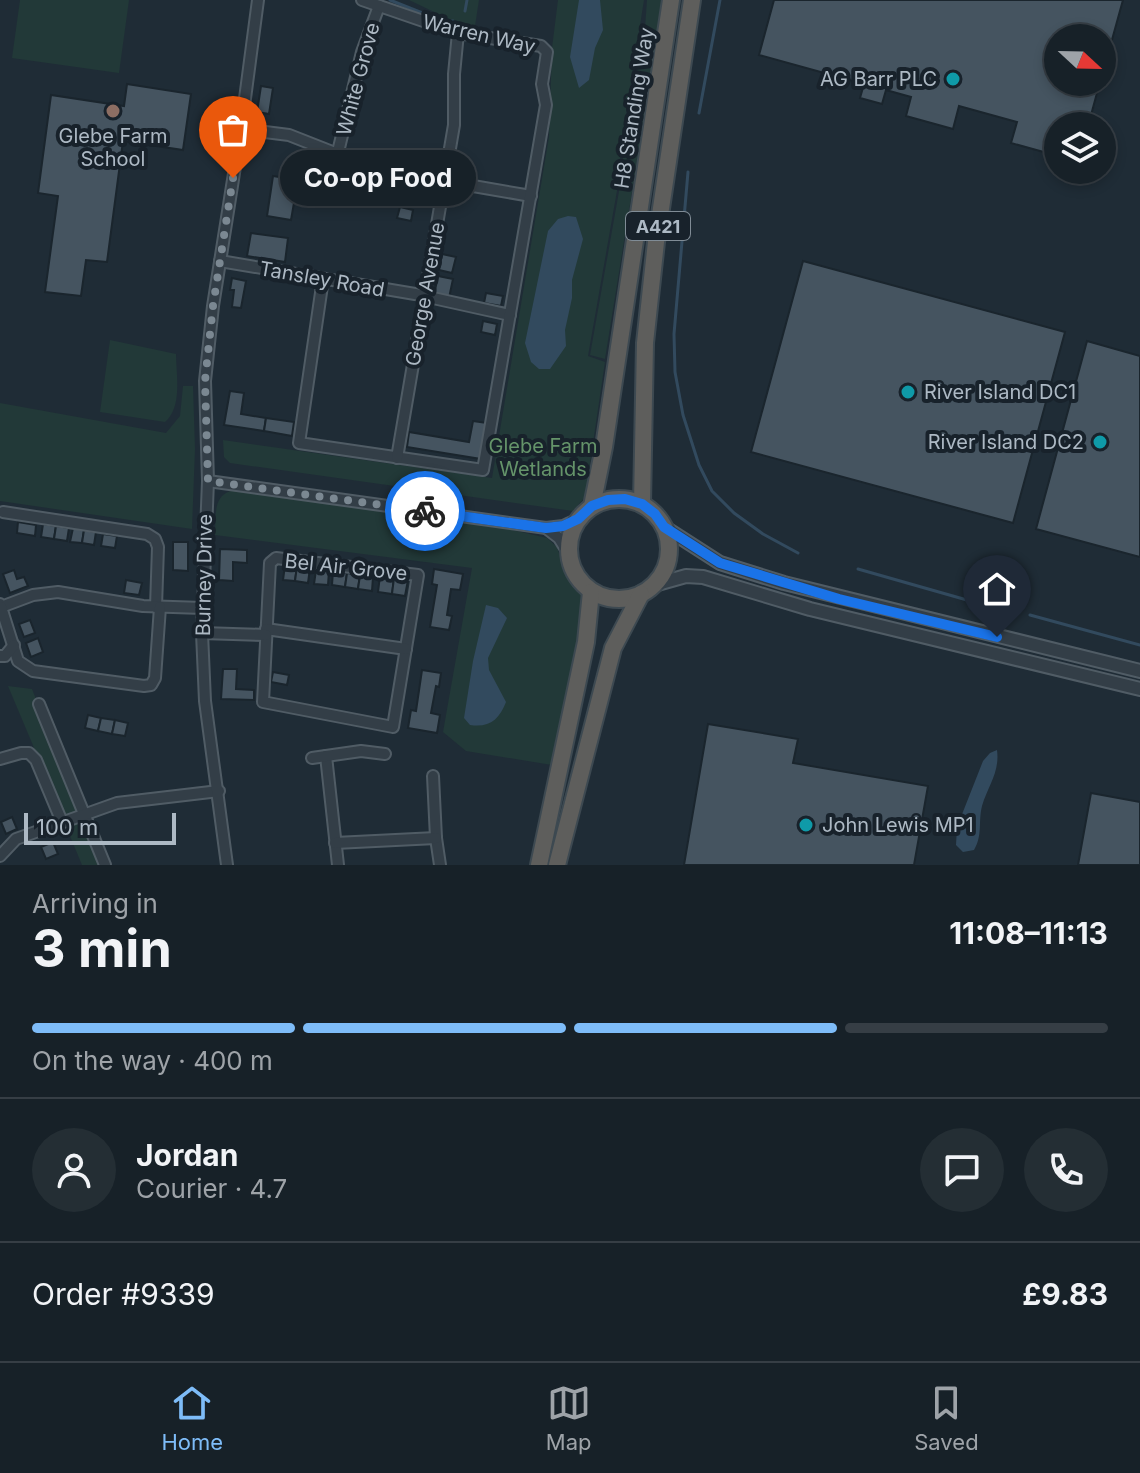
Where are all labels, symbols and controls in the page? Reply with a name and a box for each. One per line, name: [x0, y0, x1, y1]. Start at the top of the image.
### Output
street label: Warren Way: [420, 9, 538, 59]
street label: White Grove: [331, 20, 385, 138]
north arrow: [1044, 24, 1116, 96]
map controls: [1044, 24, 1116, 184]
street label: H8 Standing Way: [609, 26, 659, 190]
place label: AG Barr PLC: [820, 67, 937, 91]
marker: AG Barr PLC: [944, 70, 962, 88]
pin: [199, 96, 267, 178]
marker: Glebe Farm School: [104, 102, 122, 120]
icon: bag: [211, 108, 255, 152]
button: layers: [1044, 112, 1116, 184]
place label: Glebe Farm School: [59, 124, 167, 171]
callout: Co-op Food: [281, 150, 477, 206]
text: Co-op Food: [304, 162, 452, 193]
road number: A421: [626, 212, 690, 240]
street label: George Avenue: [401, 220, 449, 368]
street label: Tansley Road: [258, 256, 386, 302]
place label: River Island DC1: [924, 380, 1076, 404]
marker: River Island DC1: [899, 383, 917, 401]
place label: River Island DC2: [928, 430, 1084, 454]
marker: River Island DC2: [1091, 433, 1109, 451]
park label: Glebe Farm Wetlands: [489, 434, 597, 481]
courier: [385, 471, 465, 551]
icon: bike: [403, 489, 447, 533]
street label: Burney Drive: [191, 514, 217, 636]
street label: Bel Air Grove: [283, 549, 409, 585]
pin: [963, 555, 1031, 637]
icon: home: [975, 567, 1019, 611]
scale bar: [24, 809, 176, 845]
place label: John Lewis MP1: [822, 813, 974, 837]
text: 100 m: [36, 814, 98, 840]
marker: John Lewis MP1: [797, 816, 815, 834]
text: Arriving in: [32, 888, 158, 919]
text: 11:08–11:13: [949, 915, 1108, 951]
text: 3 min: [32, 917, 172, 980]
text: On the way · 400 m: [32, 1045, 273, 1076]
button: person: [32, 1128, 116, 1212]
button: chat: [920, 1128, 1004, 1212]
button: phone: [1024, 1128, 1108, 1212]
text: Jordan: [136, 1137, 238, 1173]
text: Courier · 4.7: [136, 1173, 287, 1204]
text: Order #9339: [32, 1276, 215, 1312]
text: £9.83: [1022, 1276, 1108, 1312]
tab: Home: [161, 1381, 223, 1455]
tab: Map: [546, 1381, 591, 1455]
tab: Saved: [914, 1381, 979, 1455]

